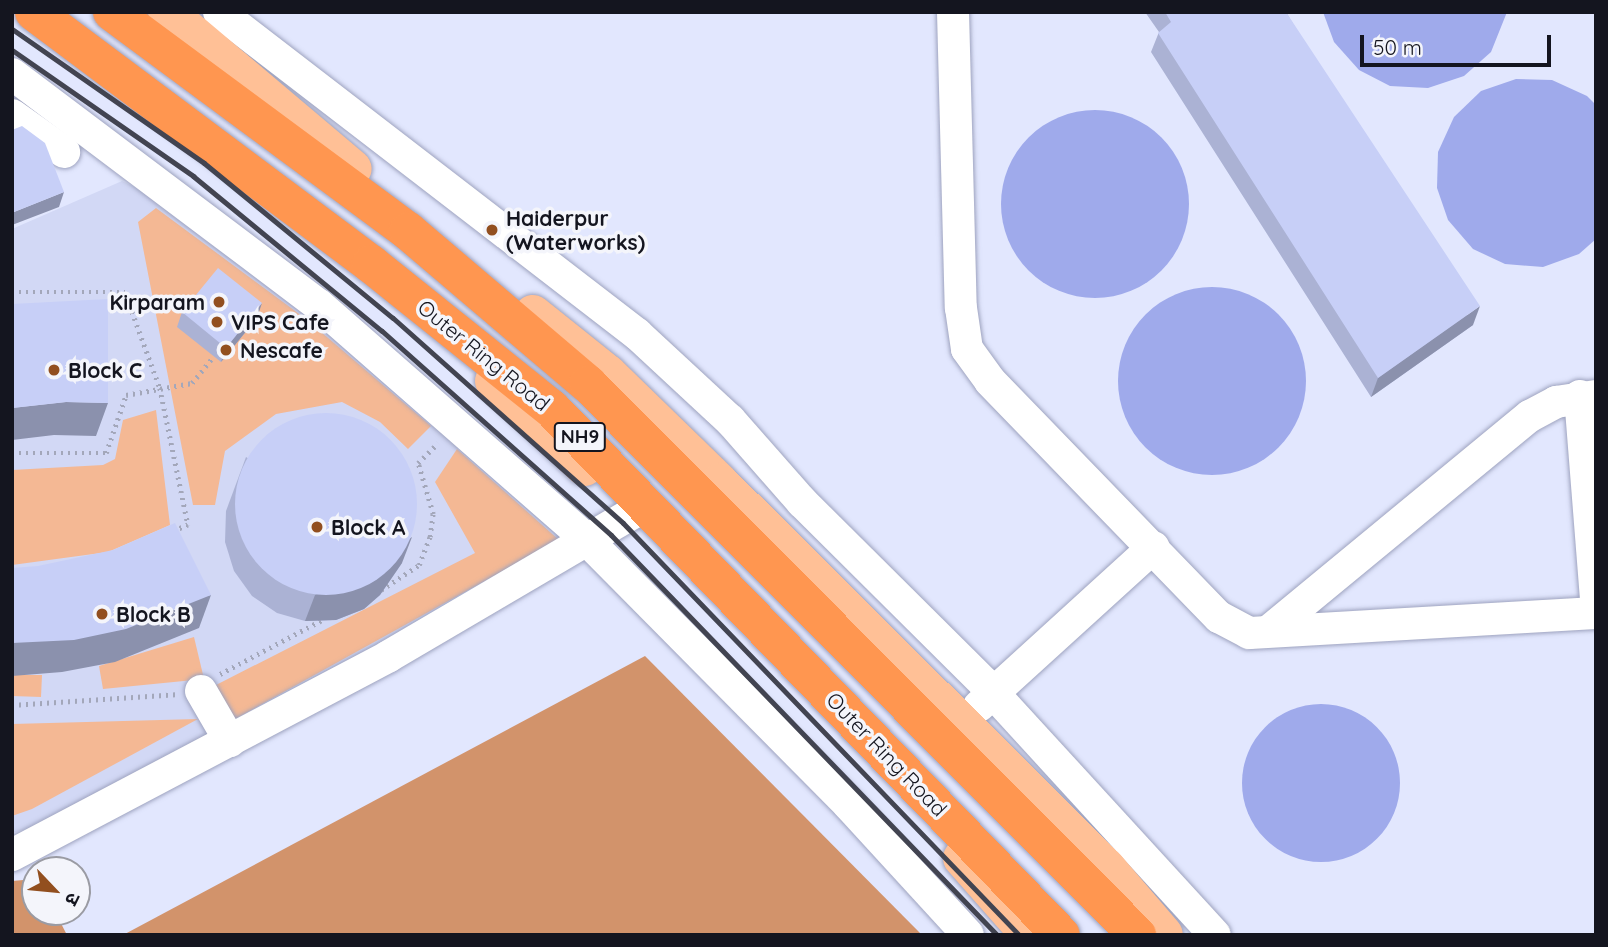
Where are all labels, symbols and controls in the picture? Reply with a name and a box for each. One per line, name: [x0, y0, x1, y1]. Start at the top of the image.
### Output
scale bar: [1363, 21, 1554, 65]
text: 50 m: [1373, 34, 1422, 60]
place label: Haiderpur (Waterworks): [506, 205, 645, 255]
marker: Haiderpur (Waterworks): [484, 222, 500, 238]
place label: Kirparam: [109, 289, 205, 315]
marker: Kirparam: [211, 294, 227, 310]
street label: Outer Ring Road: [413, 294, 555, 416]
place label: VIPS Cafe: [231, 309, 329, 335]
marker: VIPS Cafe: [209, 314, 225, 330]
place label: Nescafe: [240, 337, 323, 363]
marker: Nescafe: [218, 342, 234, 358]
place label: Block C: [68, 357, 142, 383]
marker: Block C: [46, 362, 62, 378]
road number: NH9: [554, 422, 606, 452]
place label: Block A: [331, 514, 405, 540]
marker: Block A: [309, 519, 325, 535]
place label: Block B: [116, 601, 191, 627]
marker: Block B: [94, 606, 110, 622]
street label: Outer Ring Road: [822, 687, 952, 821]
north arrow: [21, 856, 91, 926]
text: उ: [60, 889, 86, 910]

